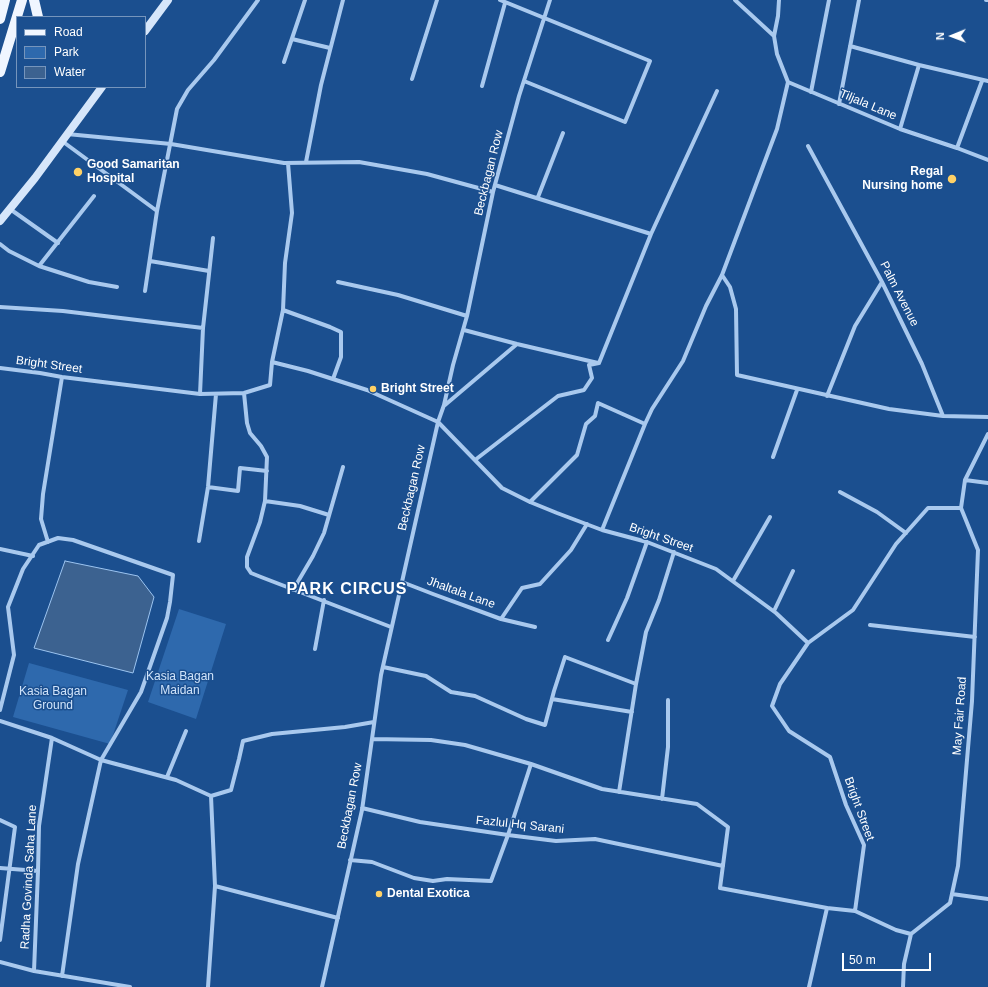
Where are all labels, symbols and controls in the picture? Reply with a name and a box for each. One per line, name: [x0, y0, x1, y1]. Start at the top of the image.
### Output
legend: [16, 16, 146, 88]
north arrow: [932, 16, 972, 56]
text: Road: [54, 25, 83, 39]
text: N: [934, 32, 946, 40]
text: Park: [54, 45, 79, 59]
text: Water: [54, 65, 86, 79]
street label: Tiljala Lane: [837, 86, 899, 124]
street label: Beckbagan Row: [471, 129, 507, 217]
place label: Good Samaritan Hospital: [87, 158, 180, 186]
place label: Regal Nursing home: [862, 165, 943, 193]
marker: Good Samaritan Hospital: [72, 166, 84, 178]
marker: Regal Nursing home: [946, 173, 958, 185]
street label: Palm Avenue: [876, 259, 922, 329]
street label: Bright Street: [15, 353, 83, 377]
place label: Bright Street: [381, 382, 454, 396]
marker: Bright Street: [368, 384, 378, 394]
street label: Beckbagan Row: [395, 444, 429, 532]
street label: Bright Street: [627, 520, 695, 556]
street label: Jhaltala Lane: [425, 574, 497, 612]
district label: PARK CIRCUS: [287, 580, 407, 600]
park label: Kasia Bagan Maidan: [146, 670, 214, 698]
street label: May Fair Road: [950, 676, 970, 756]
park label: Kasia Bagan Ground: [19, 685, 87, 713]
street label: Beckbagan Row: [335, 762, 365, 850]
street label: Bright Street: [841, 775, 877, 843]
street label: Radha Govinda Saha Lane: [18, 804, 40, 950]
street label: Fazlul Hq Sarani: [475, 813, 565, 837]
place label: Dental Exotica: [387, 887, 470, 901]
marker: Dental Exotica: [374, 889, 384, 899]
scale bar: [844, 945, 933, 971]
text: 50 m: [849, 953, 876, 967]

